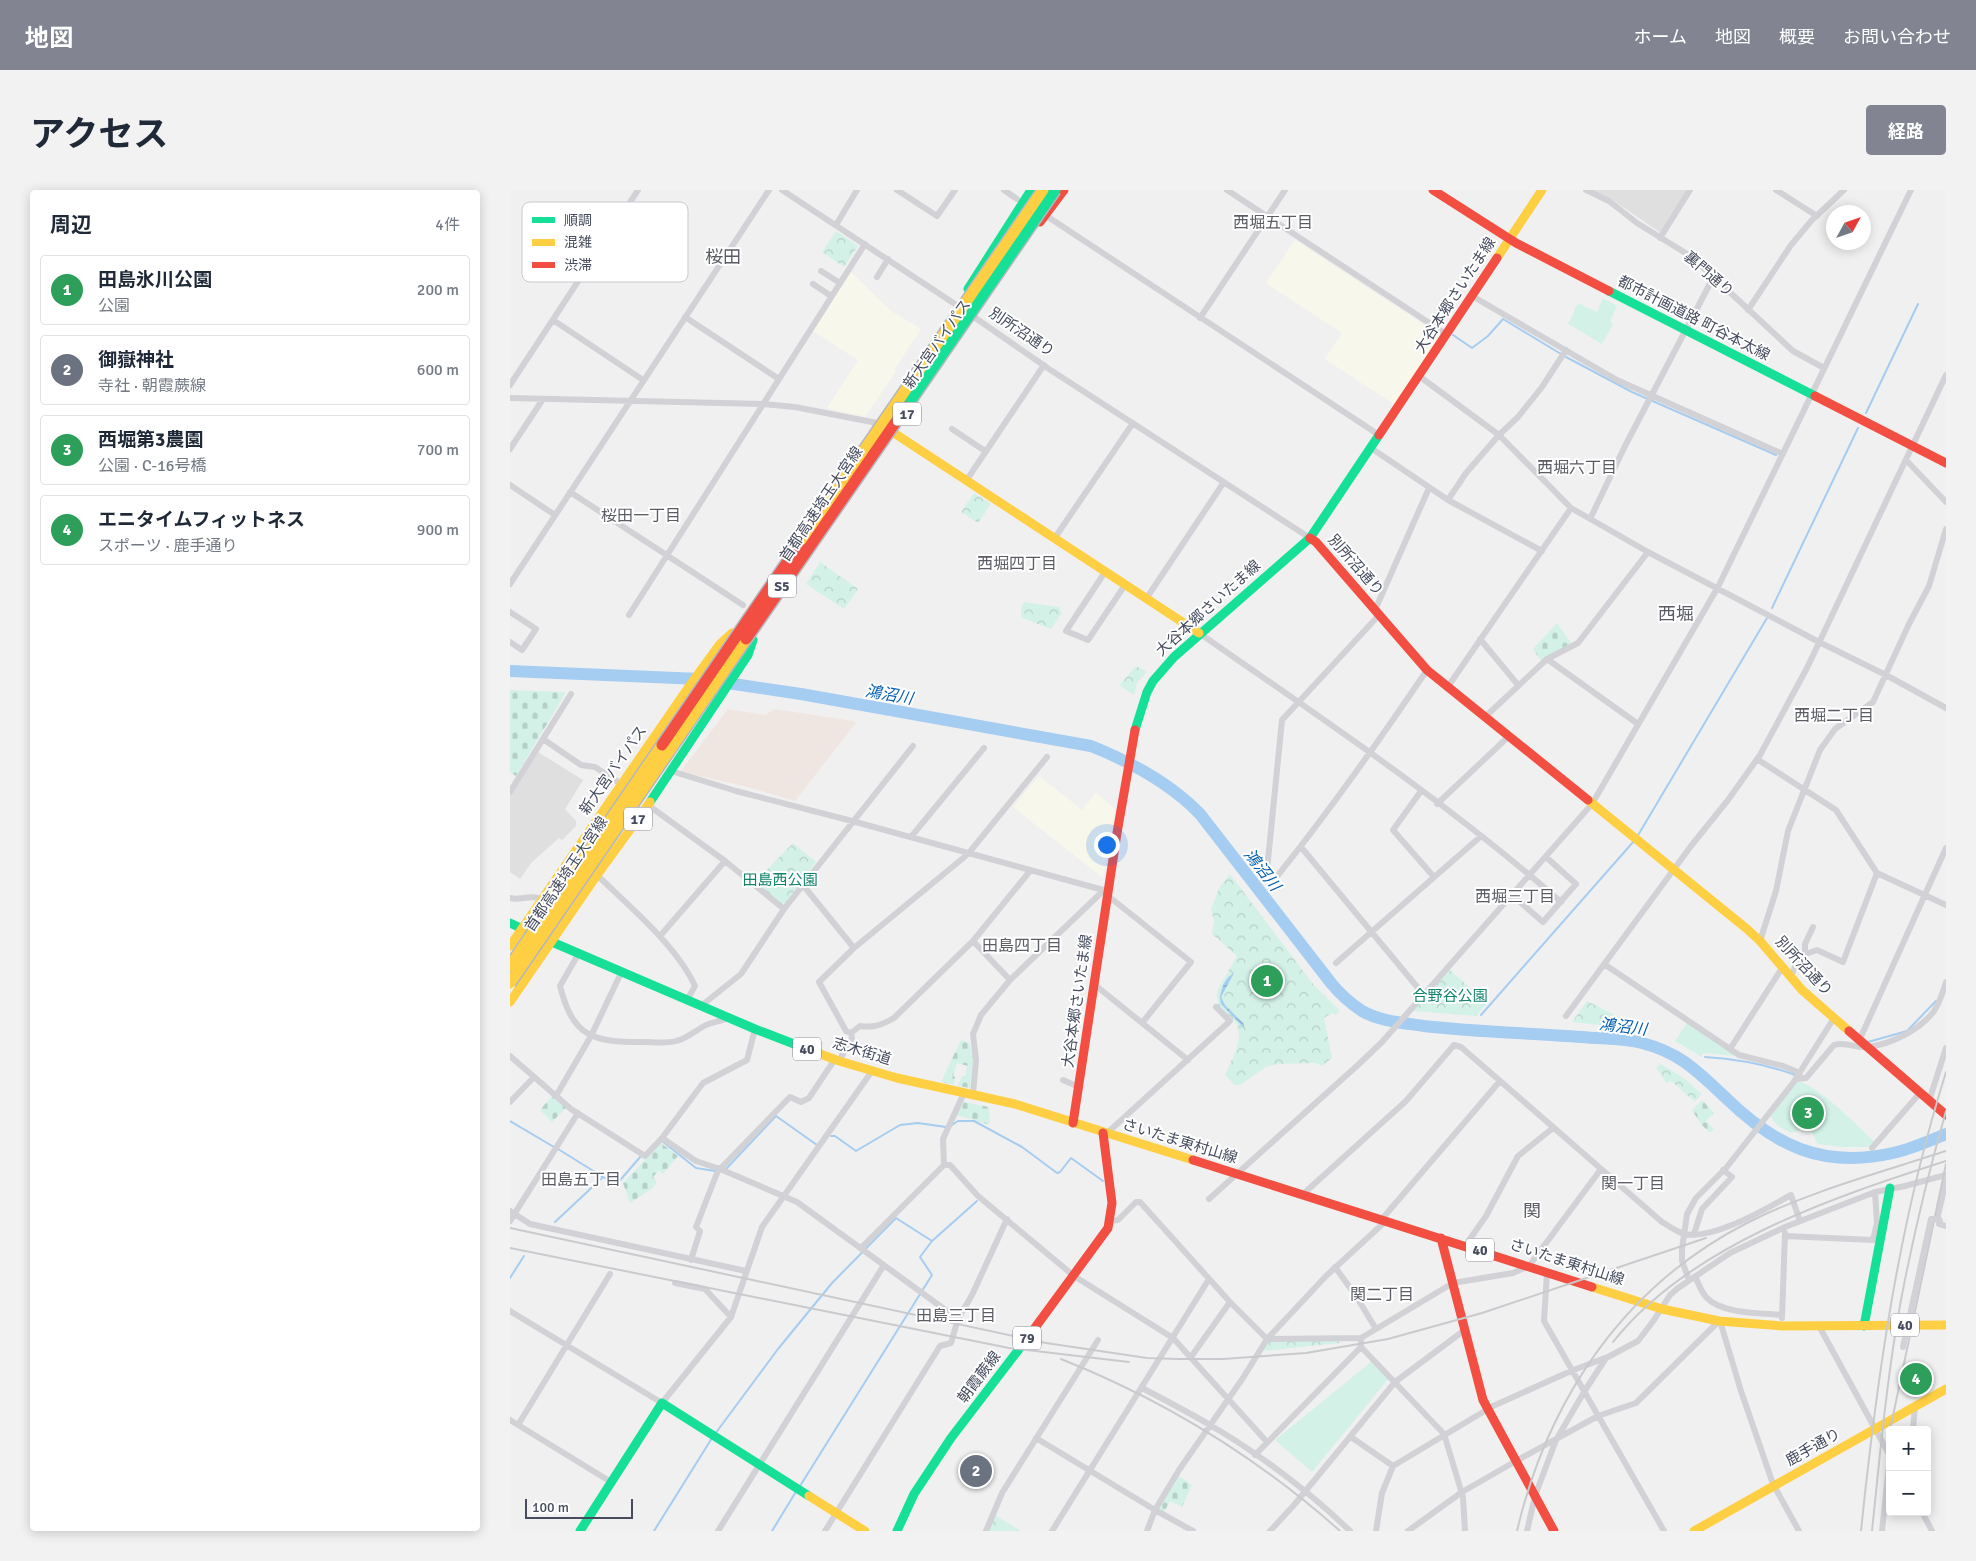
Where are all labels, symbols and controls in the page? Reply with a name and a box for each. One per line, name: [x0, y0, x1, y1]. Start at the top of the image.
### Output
text: 地図: [25, 23, 73, 53]
text: ホーム: [1634, 26, 1687, 48]
text: 地図: [1715, 26, 1751, 48]
text: 概要: [1779, 26, 1815, 48]
text: お問い合わせ: [1843, 26, 1951, 48]
button: 経路: [1866, 105, 1946, 155]
text: アクセス: [30, 113, 168, 156]
legend: [522, 202, 688, 282]
north arrow: [1826, 205, 1871, 250]
text: 周辺: [50, 212, 92, 238]
text: 順調: [564, 212, 592, 229]
district label: 西堀五丁目: [1233, 213, 1313, 233]
text: 4件: [435, 215, 460, 235]
text: 混雑: [564, 234, 592, 251]
street label: 大谷本郷さいたま線: [1411, 234, 1499, 356]
district label: 桜田: [705, 246, 741, 268]
street label: 裏門通り: [1680, 248, 1738, 300]
text: 渋滞: [564, 257, 592, 274]
text: 田島氷川公園: [98, 268, 212, 292]
street label: 都市計画道路 町谷本太線: [1615, 272, 1773, 364]
text: 1: [63, 280, 71, 300]
text: 200 m: [417, 280, 459, 300]
text: 公園: [98, 296, 130, 316]
street label: 新大宮バイパス: [900, 296, 974, 392]
street label: 別所沼通り: [986, 304, 1058, 360]
text: 御嶽神社: [98, 348, 174, 372]
text: 2: [63, 360, 71, 380]
text: 600 m: [417, 360, 459, 380]
text: 寺社 · 朝霞蕨線: [98, 376, 206, 396]
road number: 17: [893, 402, 921, 425]
text: 西堀第3農園: [98, 428, 203, 452]
text: 3: [63, 440, 71, 460]
text: 700 m: [417, 440, 459, 460]
street label: 首都高速埼玉大宮線: [776, 443, 866, 565]
text: 公園 · C-16号橋: [98, 456, 206, 476]
district label: 西堀六丁目: [1537, 458, 1617, 478]
district label: 桜田一丁目: [601, 506, 681, 526]
text: エニタイムフィットネス: [98, 508, 305, 532]
text: 4: [63, 520, 71, 540]
text: 900 m: [417, 520, 459, 540]
street label: 別所沼通り: [1325, 531, 1387, 599]
text: スポーツ · 鹿手通り: [98, 536, 238, 556]
district label: 西堀四丁目: [977, 554, 1057, 574]
street label: 大谷本郷さいたま線: [1152, 556, 1264, 660]
road number: S5: [768, 574, 796, 598]
district label: 西堀: [1658, 603, 1694, 625]
water label: 鴻沼川: [864, 681, 916, 709]
district label: 西堀二丁目: [1794, 706, 1874, 726]
street label: 新大宮バイパス: [576, 722, 650, 818]
road number: 17: [624, 808, 652, 830]
street label: 首都高速埼玉大宮線: [521, 813, 611, 935]
your location: [1094, 832, 1120, 858]
water label: 鴻沼川: [1239, 845, 1286, 897]
park label: 田島西公園: [742, 871, 818, 889]
district label: 西堀三丁目: [1475, 887, 1555, 907]
street label: 別所沼通り: [1772, 932, 1836, 1000]
street label: 大谷本郷さいたま線: [1059, 933, 1095, 1069]
district label: 田島四丁目: [982, 936, 1062, 956]
pin: 1: [1251, 962, 1283, 1000]
park label: 合野谷公園: [1412, 987, 1488, 1005]
water label: 鴻沼川: [1598, 1014, 1650, 1040]
street label: 志木街道: [831, 1034, 893, 1068]
road number: 40: [793, 1038, 821, 1061]
pin: 3: [1792, 1094, 1824, 1132]
street label: さいたま東村山線: [1120, 1115, 1240, 1167]
district label: 田島五丁目: [541, 1170, 621, 1190]
district label: 関一丁目: [1601, 1174, 1665, 1194]
district label: 関: [1523, 1200, 1541, 1222]
street label: さいたま東村山線: [1507, 1235, 1627, 1289]
road number: 40: [1466, 1238, 1494, 1262]
district label: 関二丁目: [1350, 1285, 1414, 1305]
district label: 田島三丁目: [916, 1306, 996, 1326]
road number: 40: [1891, 1314, 1919, 1336]
road number: 79: [1013, 1326, 1041, 1350]
street label: 朝霞蕨線: [954, 1348, 1004, 1406]
pin: 4: [1900, 1360, 1932, 1398]
street label: 鹿手通り: [1782, 1425, 1844, 1469]
map controls: [1886, 1426, 1931, 1516]
button: +: [1886, 1426, 1931, 1471]
pin: 2: [960, 1452, 992, 1490]
button: −: [1886, 1471, 1931, 1516]
scale bar: [525, 1496, 632, 1519]
text: 100 m: [532, 1499, 569, 1516]

